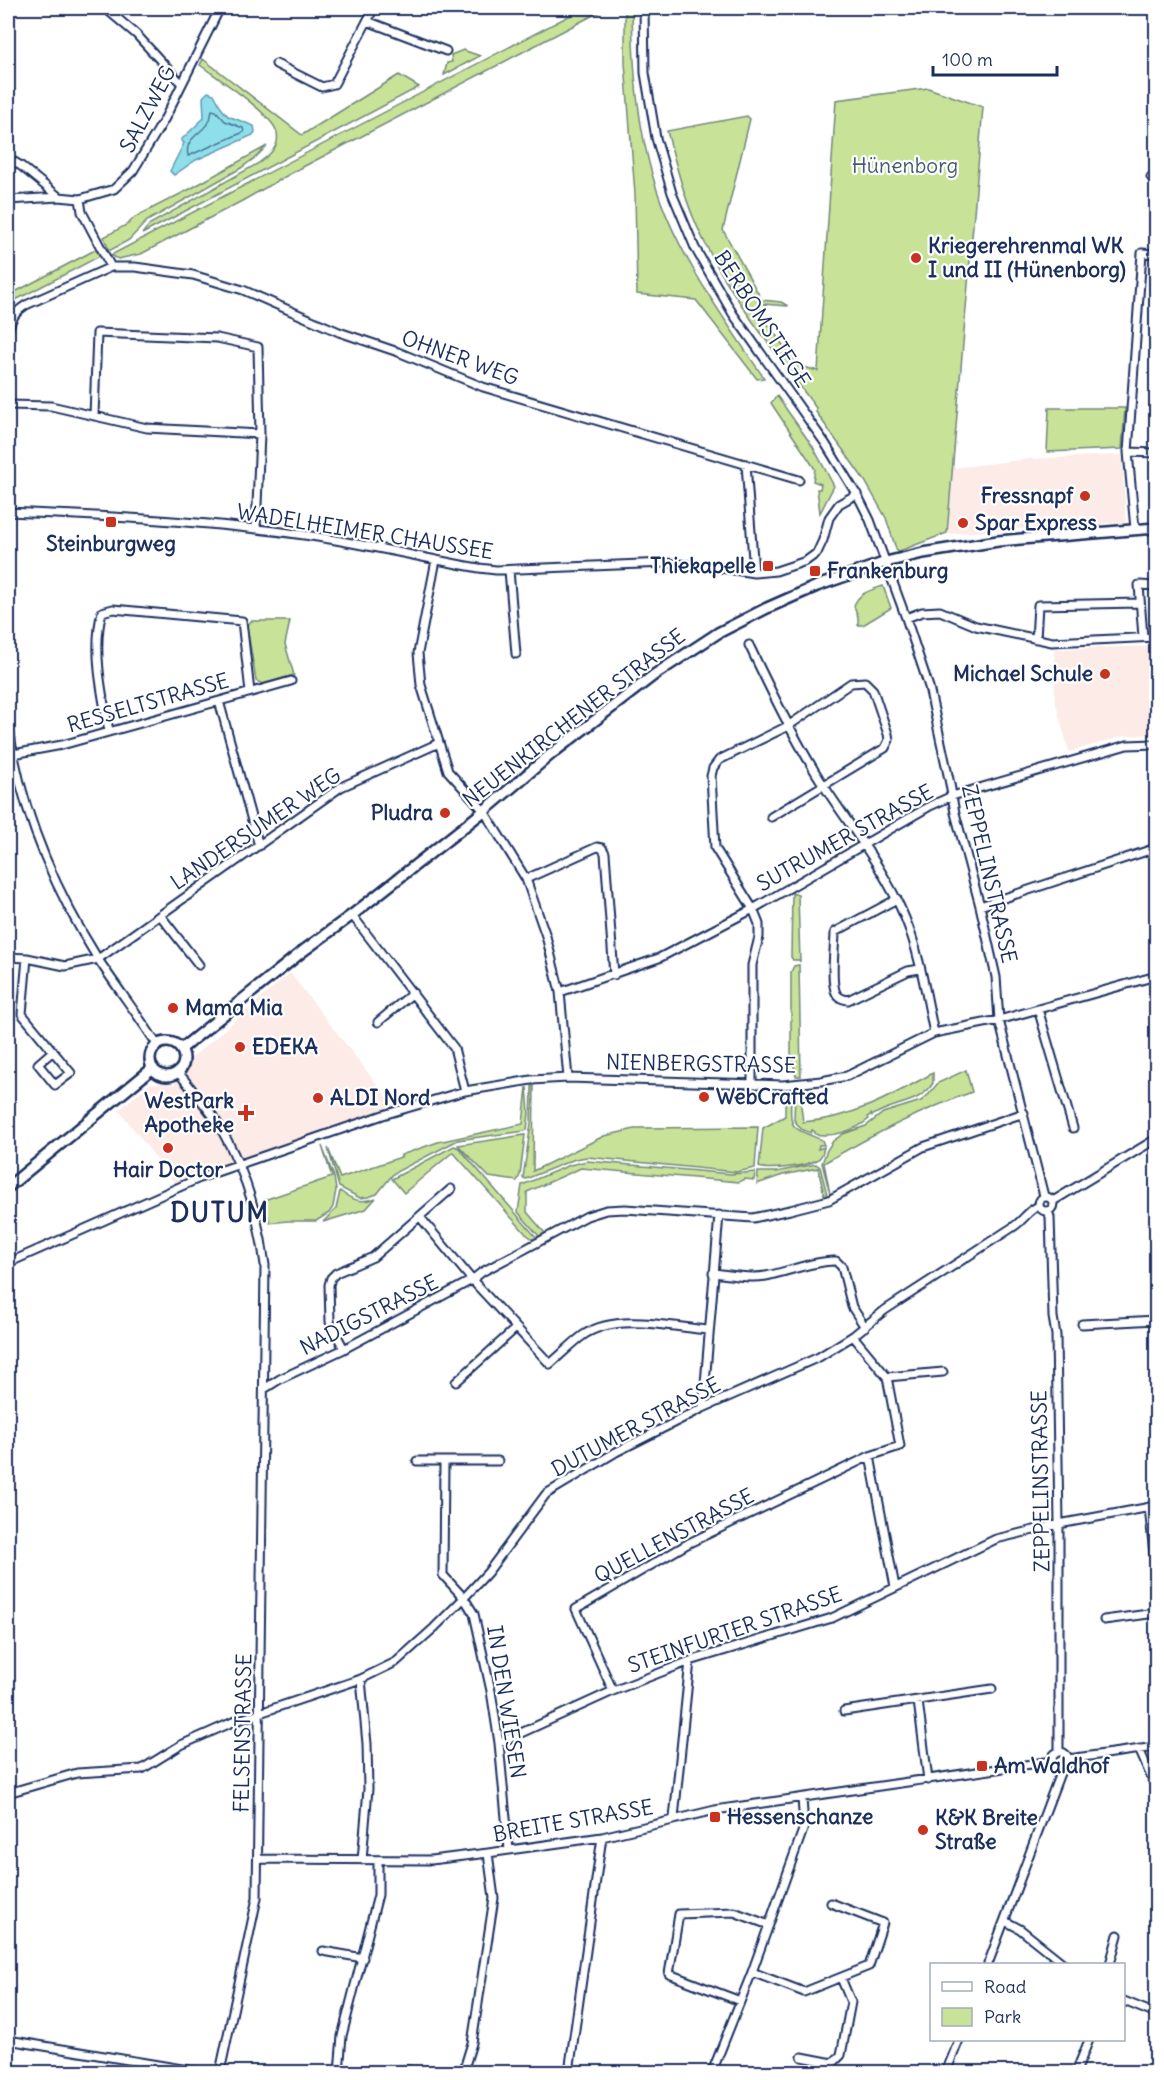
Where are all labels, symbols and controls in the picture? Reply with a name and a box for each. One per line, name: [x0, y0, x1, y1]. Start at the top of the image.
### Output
scale bar: [933, 39, 1058, 77]
text: 100 m: [942, 48, 993, 71]
street label: SALZWEG: [113, 61, 182, 157]
park label: Hünenborg: [852, 152, 958, 179]
place label: Kriegerehrenmal WK I und II (Hünenborg): [928, 232, 1126, 283]
street label: BERBOMSTIEGE: [708, 245, 817, 392]
marker: Kriegerehrenmal WK I und II (Hünenborg): [909, 251, 923, 265]
street label: OHNER WEG: [398, 324, 523, 391]
place label: Fressnapf: [981, 482, 1074, 509]
marker: Fressnapf: [1078, 489, 1092, 503]
street label: WADELHEIMER CHAUSSEE: [235, 498, 495, 565]
place label: Spar Express: [975, 509, 1098, 536]
marker: Steinburgweg: [104, 515, 118, 529]
marker: Spar Express: [956, 516, 970, 530]
place label: Steinburgweg: [46, 530, 176, 557]
place label: Thiekapelle: [650, 552, 756, 579]
place label: Frankenburg: [827, 557, 948, 584]
marker: Thiekapelle: [761, 559, 775, 573]
marker: Frankenburg: [808, 564, 822, 578]
street label: NEUENKIRCHENER STRASSE: [457, 622, 690, 813]
place label: Michael Schule: [953, 660, 1093, 687]
street label: RESSELTSTRASSE: [64, 667, 232, 738]
marker: Michael Schule: [1098, 667, 1112, 681]
street label: LANDERSUMER WEG: [165, 761, 346, 896]
street label: SUTRUMER STRASSE: [752, 778, 938, 897]
street label: ZEPPELINSTRASSE: [956, 782, 1023, 966]
place label: Pludra: [371, 799, 433, 826]
marker: Pludra: [438, 806, 452, 820]
place label: Mama Mia: [185, 994, 283, 1021]
marker: Mama Mia: [166, 1001, 180, 1015]
place label: EDEKA: [252, 1033, 319, 1060]
marker: EDEKA: [233, 1040, 247, 1054]
street label: NIENBERGSTRASSE: [606, 1048, 796, 1079]
place label: WebCrafted: [716, 1083, 829, 1110]
place label: ALDI Nord: [330, 1084, 431, 1111]
place label: WestPark Apotheke: [144, 1087, 234, 1138]
marker: WebCrafted: [697, 1090, 711, 1104]
marker: ALDI Nord: [311, 1091, 325, 1105]
marker: WestPark Apotheke: [239, 1106, 253, 1120]
marker: Hair Doctor: [161, 1141, 175, 1155]
place label: Hair Doctor: [113, 1156, 224, 1183]
district label: DUTUM: [170, 1195, 270, 1229]
street label: NADIGSTRASSE: [295, 1268, 442, 1361]
street label: DUTUMER STRASSE: [547, 1371, 725, 1482]
street label: ZEPPELINSTRASSE: [1025, 1390, 1056, 1572]
street label: QUELLENSTRASSE: [589, 1482, 758, 1589]
street label: STEINFURTER STRASSE: [624, 1580, 845, 1679]
street label: IN DEN WIESEN: [481, 1624, 532, 1780]
street label: FELSENSTRASSE: [228, 1653, 257, 1813]
place label: Am Waldhof: [994, 1752, 1110, 1779]
marker: Am Waldhof: [975, 1759, 989, 1773]
street label: BREITE STRASSE: [491, 1793, 655, 1848]
place label: Hessenschanze: [727, 1803, 873, 1830]
place label: K&K Breite Straße: [935, 1804, 1038, 1855]
marker: Hessenschanze: [708, 1810, 722, 1824]
marker: K&K Breite Straße: [916, 1823, 930, 1837]
legend: [930, 1963, 1125, 2041]
text: Road: [984, 1975, 1027, 1998]
text: Park: [984, 2005, 1021, 2028]

